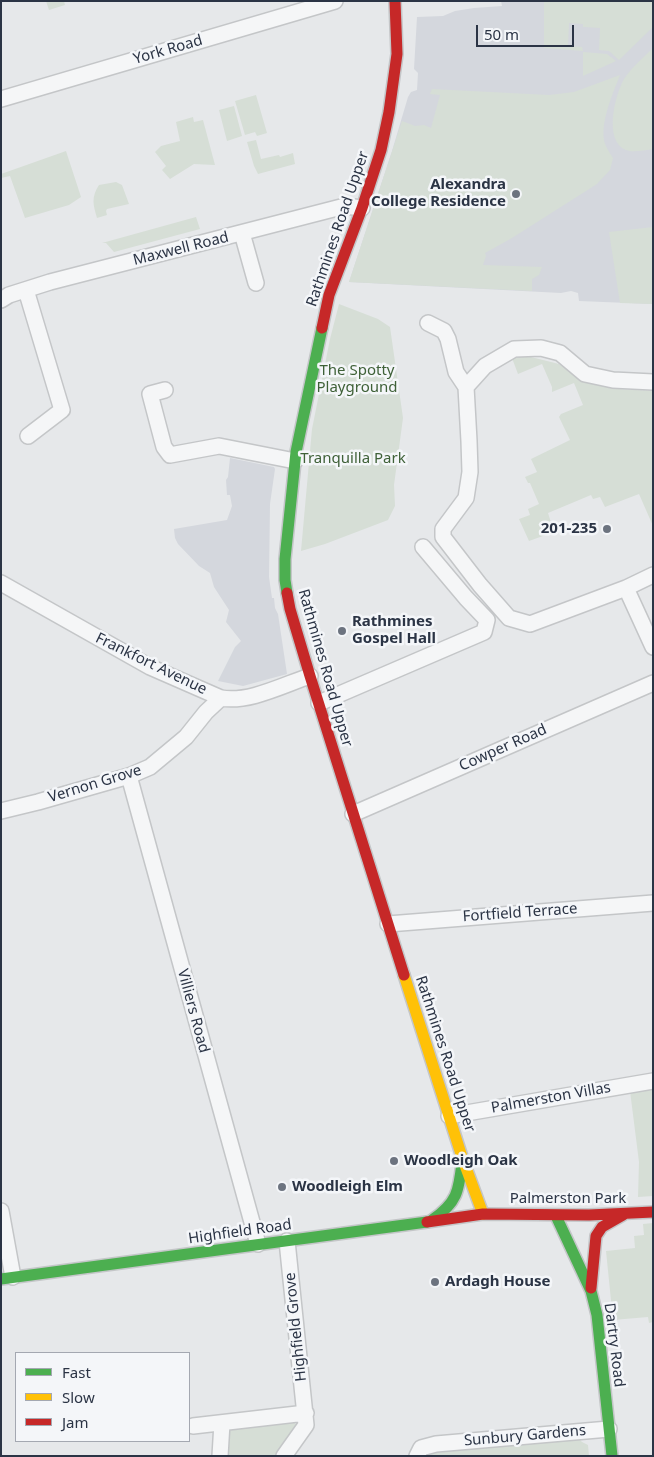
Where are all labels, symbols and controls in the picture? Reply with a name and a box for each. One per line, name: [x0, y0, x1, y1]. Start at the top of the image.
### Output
scale bar: [479, 15, 576, 47]
text: 50 m: [484, 24, 519, 44]
street label: York Road: [131, 32, 205, 68]
street label: Rathmines Road Upper: [303, 149, 373, 309]
place label: Alexandra College Residence: [371, 176, 506, 211]
marker: Alexandra College Residence: [510, 188, 522, 200]
street label: Maxwell Road: [131, 228, 231, 270]
park label: The Spotty Playground: [317, 362, 397, 397]
park label: Tranquilla Park: [300, 450, 406, 468]
place label: 201-235: [541, 520, 597, 538]
marker: 201-235: [601, 523, 613, 535]
street label: Rathmines Road Upper: [294, 587, 356, 749]
place label: Rathmines Gospel Hall: [352, 613, 436, 648]
marker: Rathmines Gospel Hall: [336, 625, 348, 637]
street label: Frankfort Avenue: [92, 629, 210, 699]
street label: Cowper Road: [456, 721, 550, 775]
street label: Vernon Grove: [46, 761, 144, 807]
street label: Fortfield Terrace: [462, 900, 578, 926]
street label: Villiers Road: [173, 967, 213, 1055]
street label: Rathmines Road Upper: [411, 974, 479, 1134]
street label: Palmerston Villas: [490, 1079, 612, 1117]
place label: Woodleigh Oak: [404, 1152, 518, 1170]
marker: Woodleigh Oak: [388, 1155, 400, 1167]
place label: Woodleigh Elm: [292, 1178, 403, 1196]
marker: Woodleigh Elm: [276, 1181, 288, 1193]
street label: Palmerston Park: [510, 1190, 626, 1208]
street label: Highfield Road: [187, 1216, 293, 1248]
street label: Highfield Grove: [281, 1272, 311, 1382]
place label: Ardagh House: [445, 1273, 550, 1291]
marker: Ardagh House: [429, 1276, 441, 1288]
street label: Dartry Road: [600, 1302, 628, 1388]
legend: [15, 1352, 190, 1442]
text: Fast: [62, 1362, 91, 1382]
text: Slow: [62, 1387, 95, 1407]
text: Jam: [62, 1412, 89, 1432]
street label: Sunbury Gardens: [463, 1422, 587, 1450]

